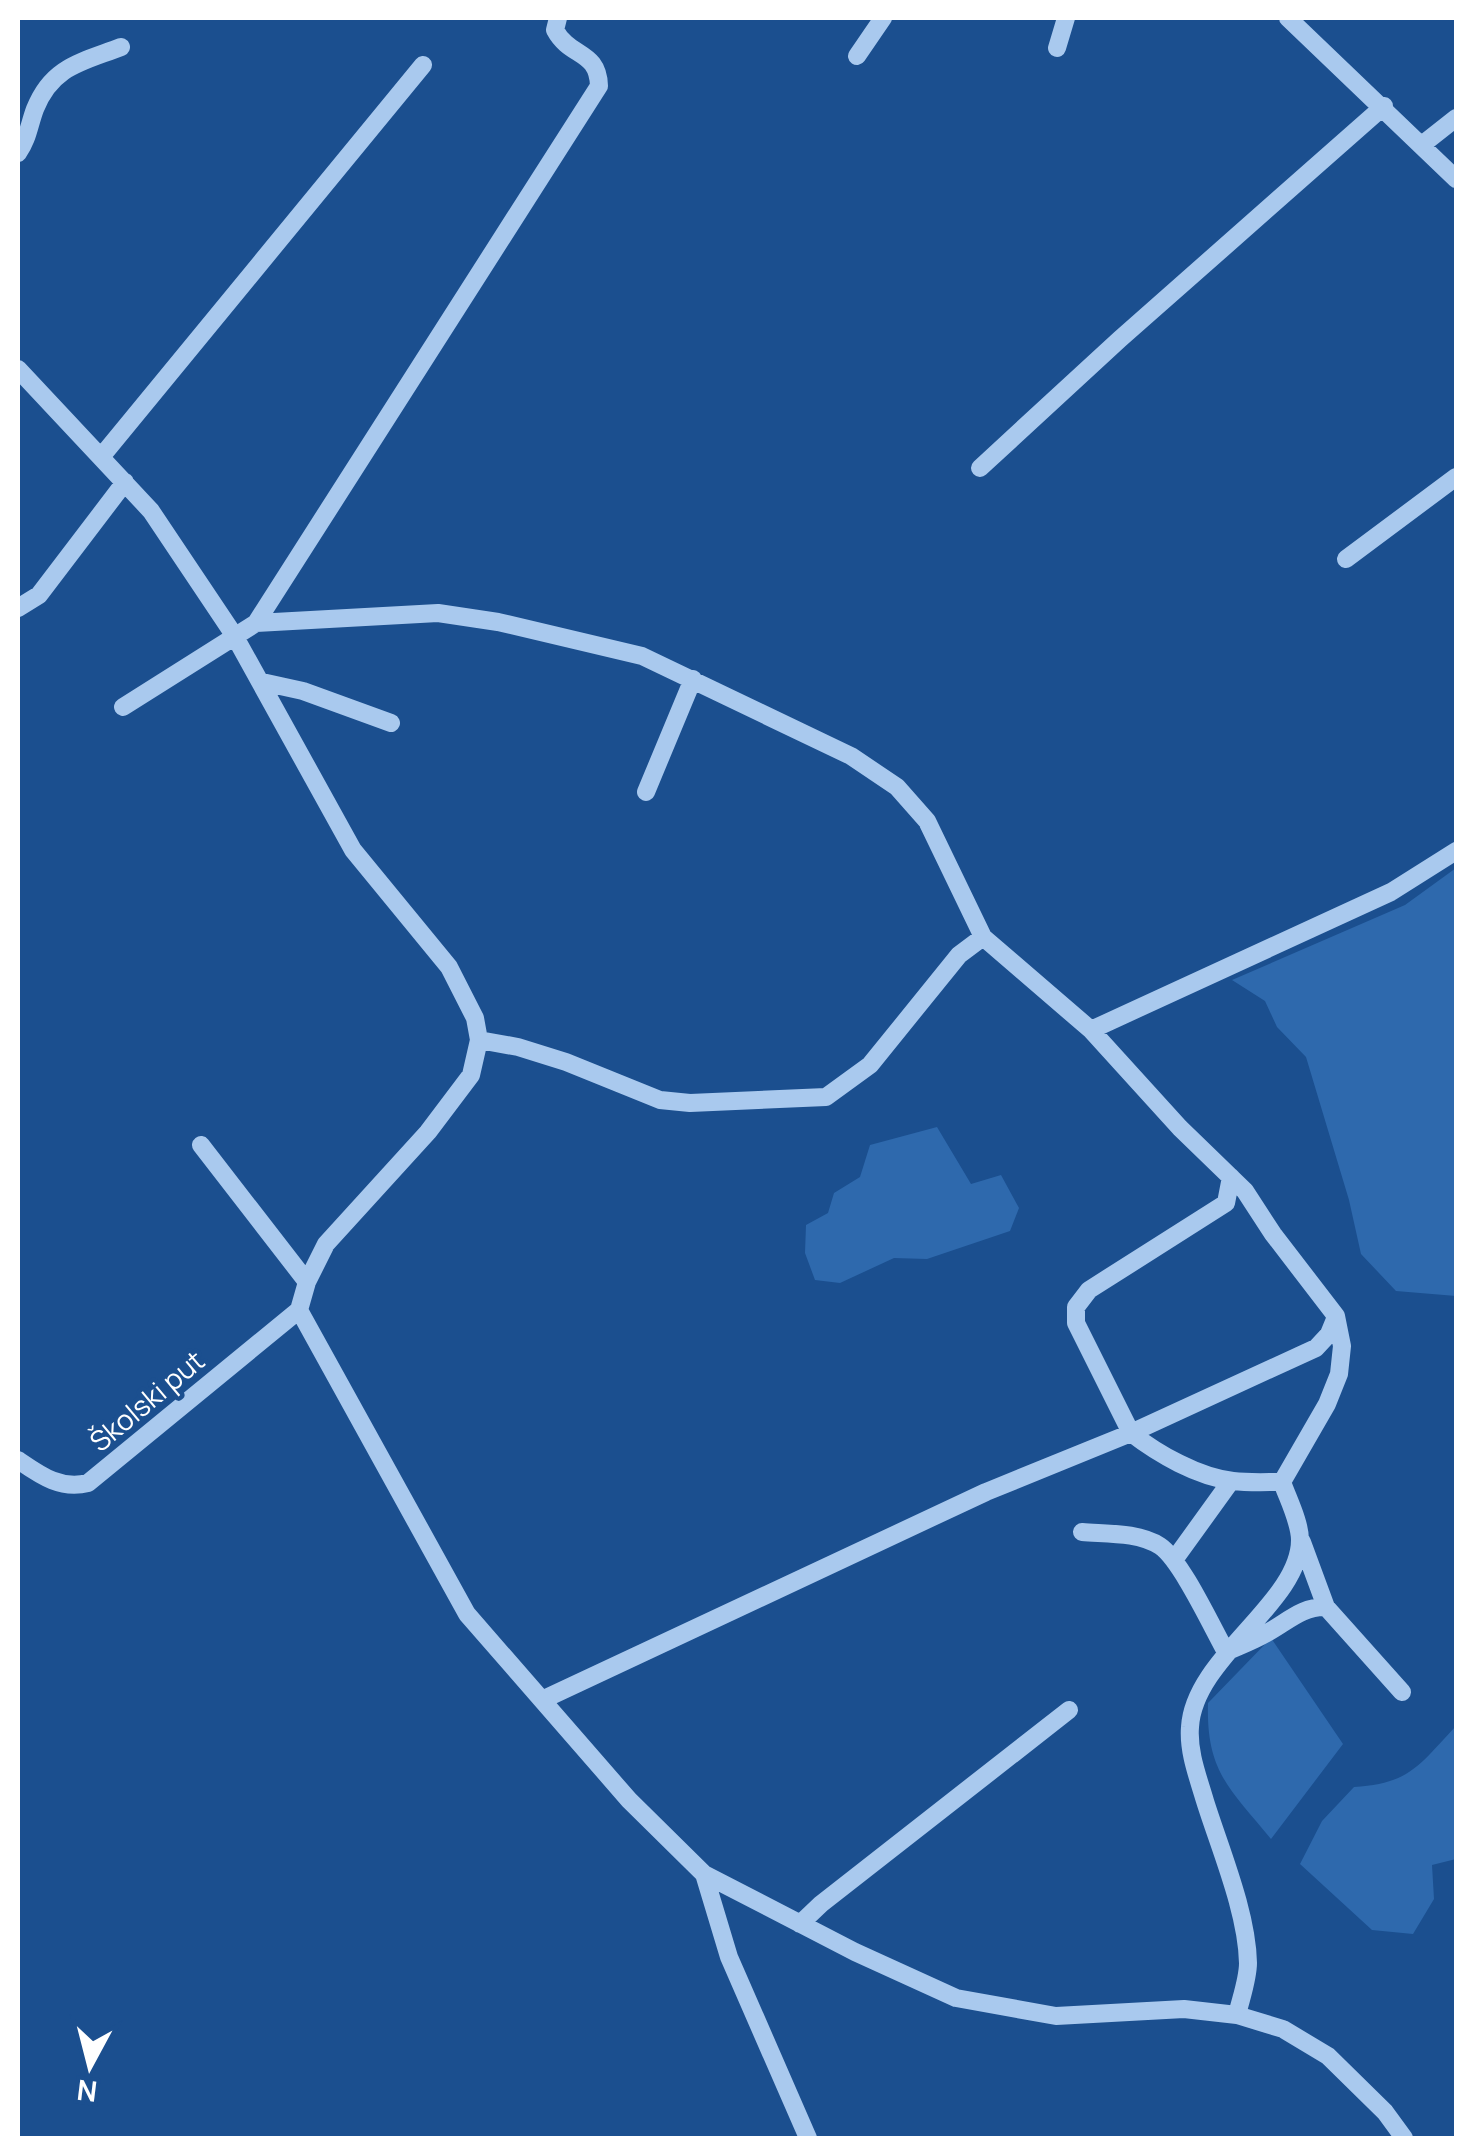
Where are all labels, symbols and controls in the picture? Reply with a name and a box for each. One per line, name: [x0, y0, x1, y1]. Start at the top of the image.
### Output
street label: Školski put: [81, 1341, 212, 1460]
north arrow: [40, 2016, 140, 2116]
text: N: [75, 2072, 99, 2112]

